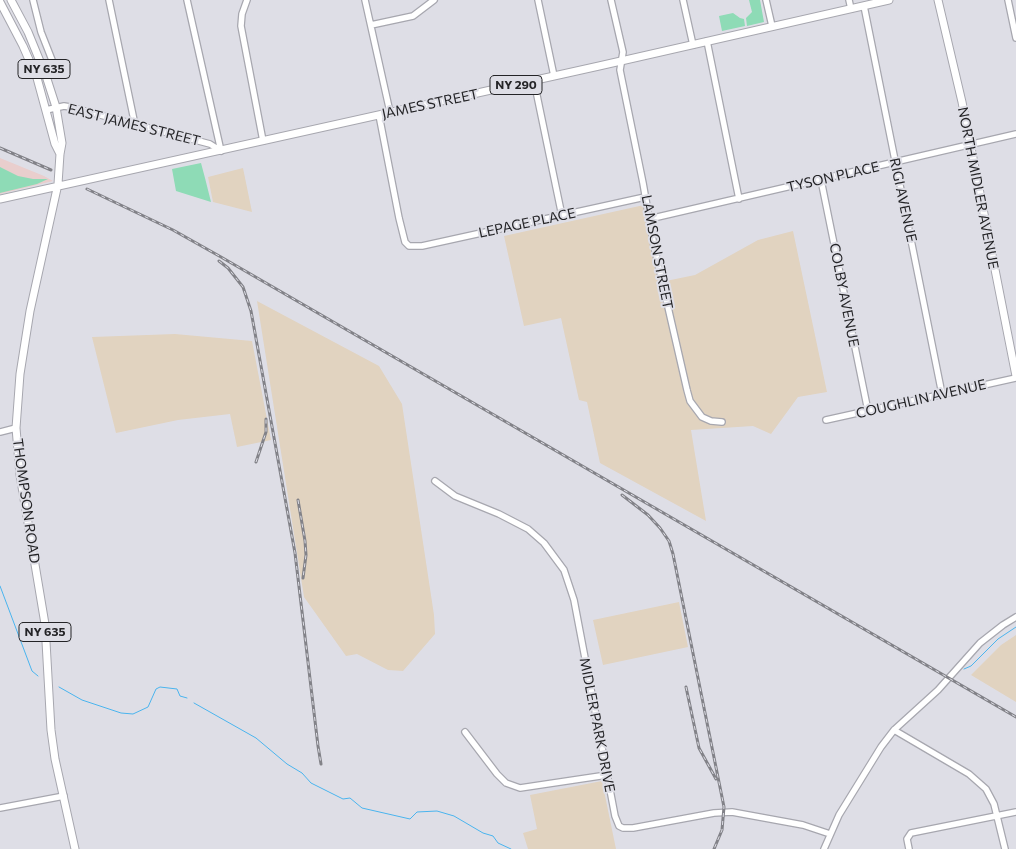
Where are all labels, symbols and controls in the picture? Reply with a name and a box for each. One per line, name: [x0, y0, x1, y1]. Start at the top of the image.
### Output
road number: NY 635: [18, 60, 70, 78]
road number: NY 290: [490, 76, 542, 94]
street label: JAMES STREET: [380, 86, 480, 122]
street label: EAST JAMES STREET: [66, 100, 202, 150]
street label: NORTH MIDLER AVENUE: [954, 105, 1002, 271]
street label: RIGI AVENUE: [886, 156, 920, 244]
street label: TYSON PLACE: [785, 158, 881, 196]
street label: LAMSON STREET: [638, 193, 676, 311]
street label: LEPAGE PLACE: [477, 205, 577, 241]
street label: COLBY AVENUE: [826, 242, 862, 348]
street label: COUGHLIN AVENUE: [854, 376, 988, 422]
street label: THOMPSON ROAD: [9, 438, 43, 564]
road number: NY 635: [19, 622, 71, 642]
street label: MIDLER PARK DRIVE: [576, 656, 618, 794]

